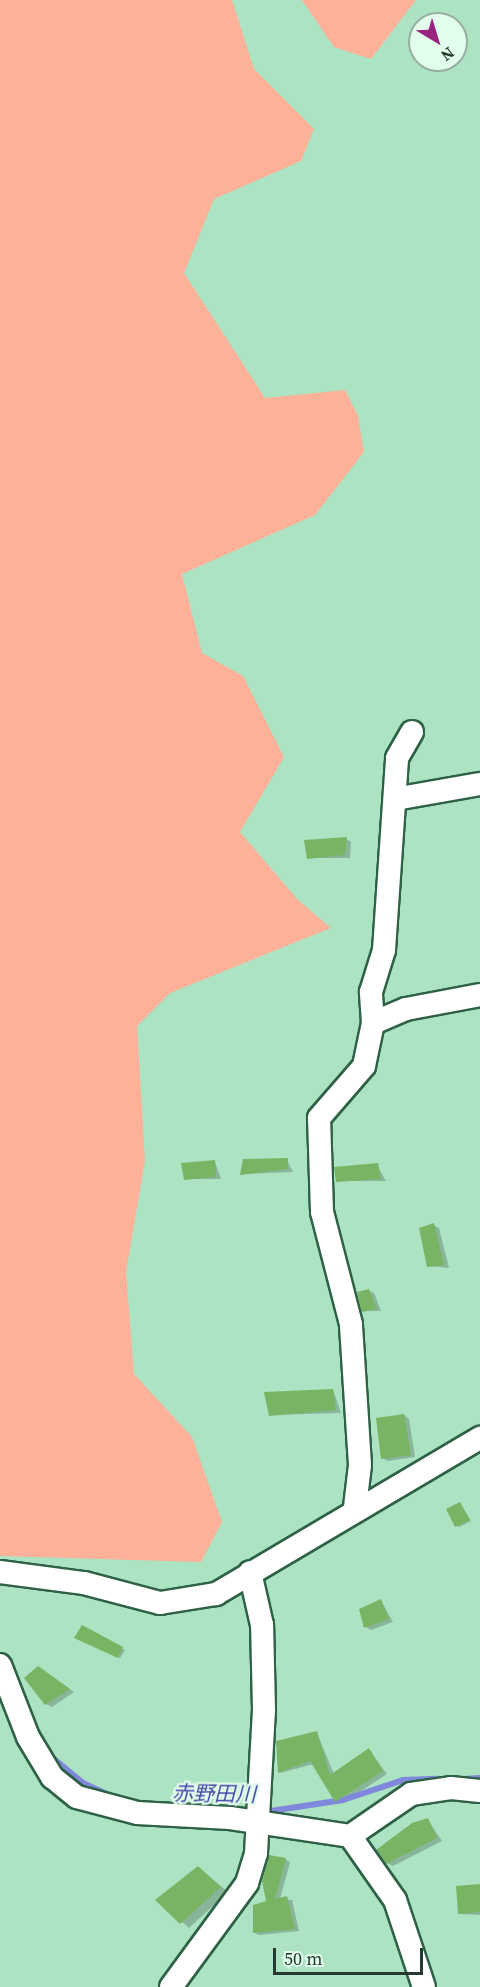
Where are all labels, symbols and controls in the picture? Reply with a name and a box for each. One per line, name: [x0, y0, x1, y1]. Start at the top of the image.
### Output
north arrow: [408, 12, 468, 72]
text: N: [436, 42, 459, 67]
water label: 赤野田川: [172, 1781, 256, 1807]
scale bar: [276, 1936, 426, 1974]
text: 50 m: [284, 1946, 322, 1971]

